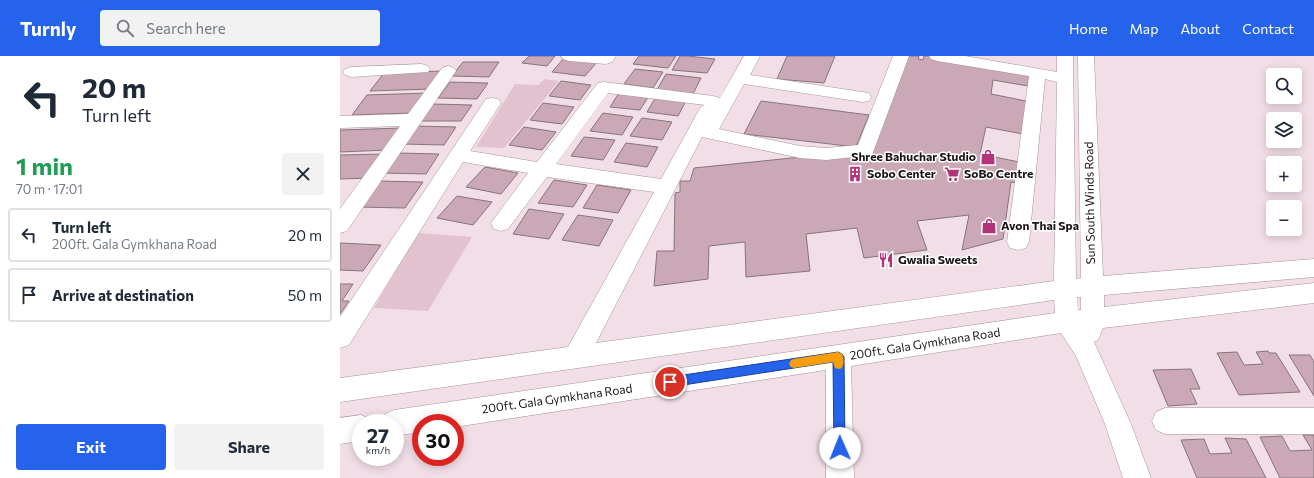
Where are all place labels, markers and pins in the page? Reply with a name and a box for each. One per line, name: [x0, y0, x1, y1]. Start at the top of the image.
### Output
shop icon: Shree Bahuchar Studio: [979, 148, 997, 166]
place label: Shree Bahuchar Studio: [851, 149, 976, 163]
building icon: Sobo Center: [846, 165, 864, 183]
supermarket icon: SoBo Centre: [943, 165, 961, 183]
place label: Sobo Center: [867, 166, 936, 180]
place label: SoBo Centre: [964, 166, 1033, 180]
shop icon: Avon Thai Spa: [980, 217, 998, 235]
place label: Avon Thai Spa: [1001, 218, 1079, 232]
restaurant icon: Gwalia Sweets: [877, 251, 895, 269]
place label: Gwalia Sweets: [898, 252, 978, 266]
pin: [653, 365, 687, 399]

